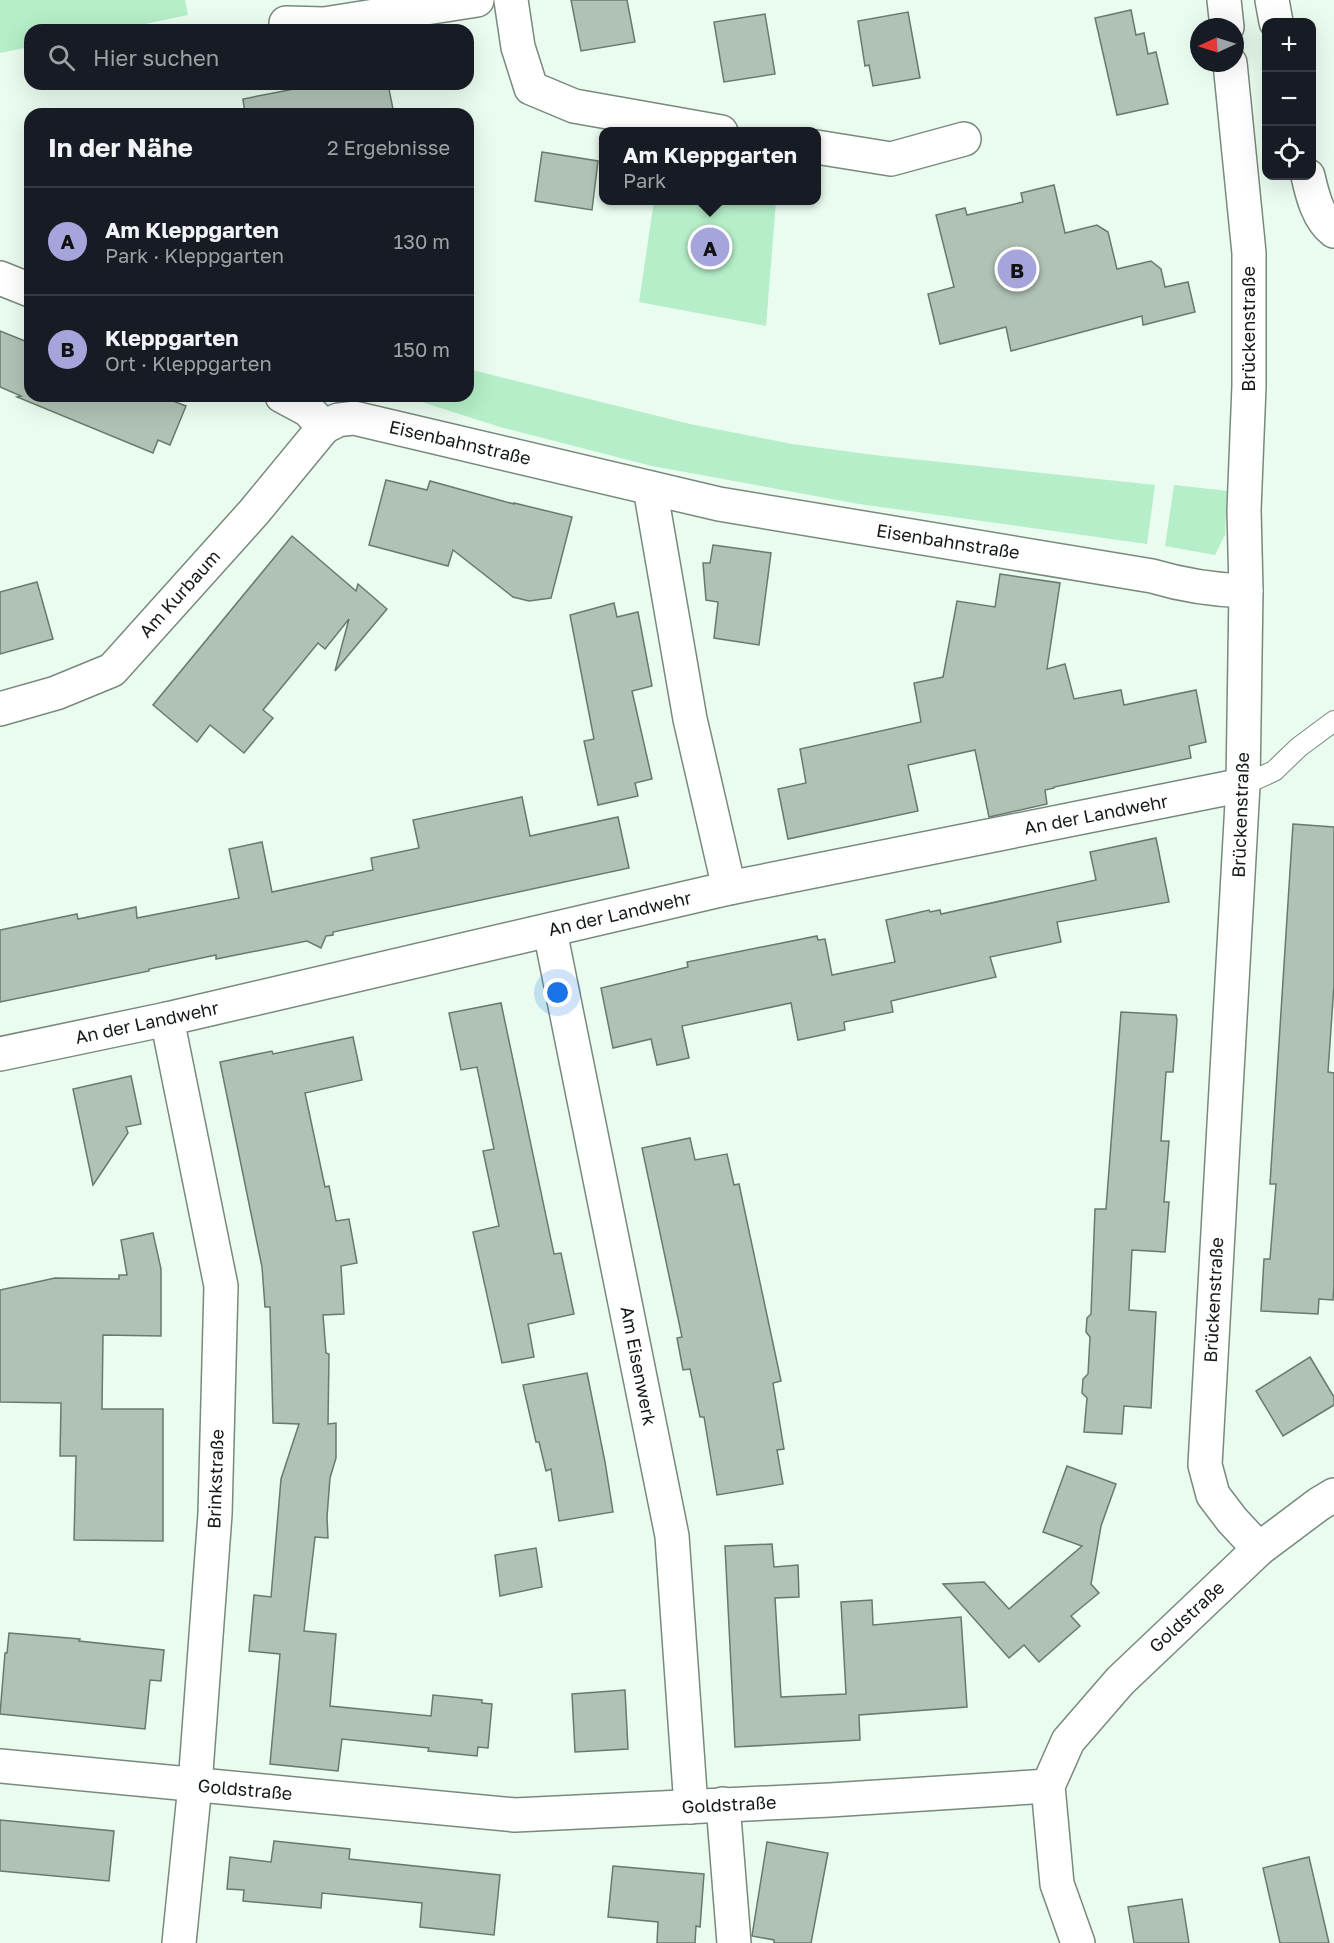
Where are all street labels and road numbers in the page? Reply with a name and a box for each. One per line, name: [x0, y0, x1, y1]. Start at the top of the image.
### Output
street label: Brückenstraße: [1237, 266, 1259, 392]
street label: Eisenbahnstraße: [387, 415, 533, 469]
street label: Eisenbahnstraße: [875, 519, 1021, 563]
street label: Am Kurbaum: [134, 545, 224, 642]
street label: Brückenstraße: [1227, 752, 1253, 878]
street label: An der Landwehr: [1022, 789, 1170, 839]
street label: An der Landwehr: [546, 886, 694, 940]
street label: An der Landwehr: [73, 996, 221, 1048]
street label: Brückenstraße: [1199, 1237, 1227, 1363]
street label: Am Eisenwerk: [617, 1304, 661, 1427]
street label: Brinkstraße: [202, 1429, 228, 1529]
street label: Goldstraße: [1144, 1576, 1228, 1657]
street label: Goldstraße: [197, 1774, 293, 1804]
street label: Goldstraße: [681, 1791, 777, 1817]

